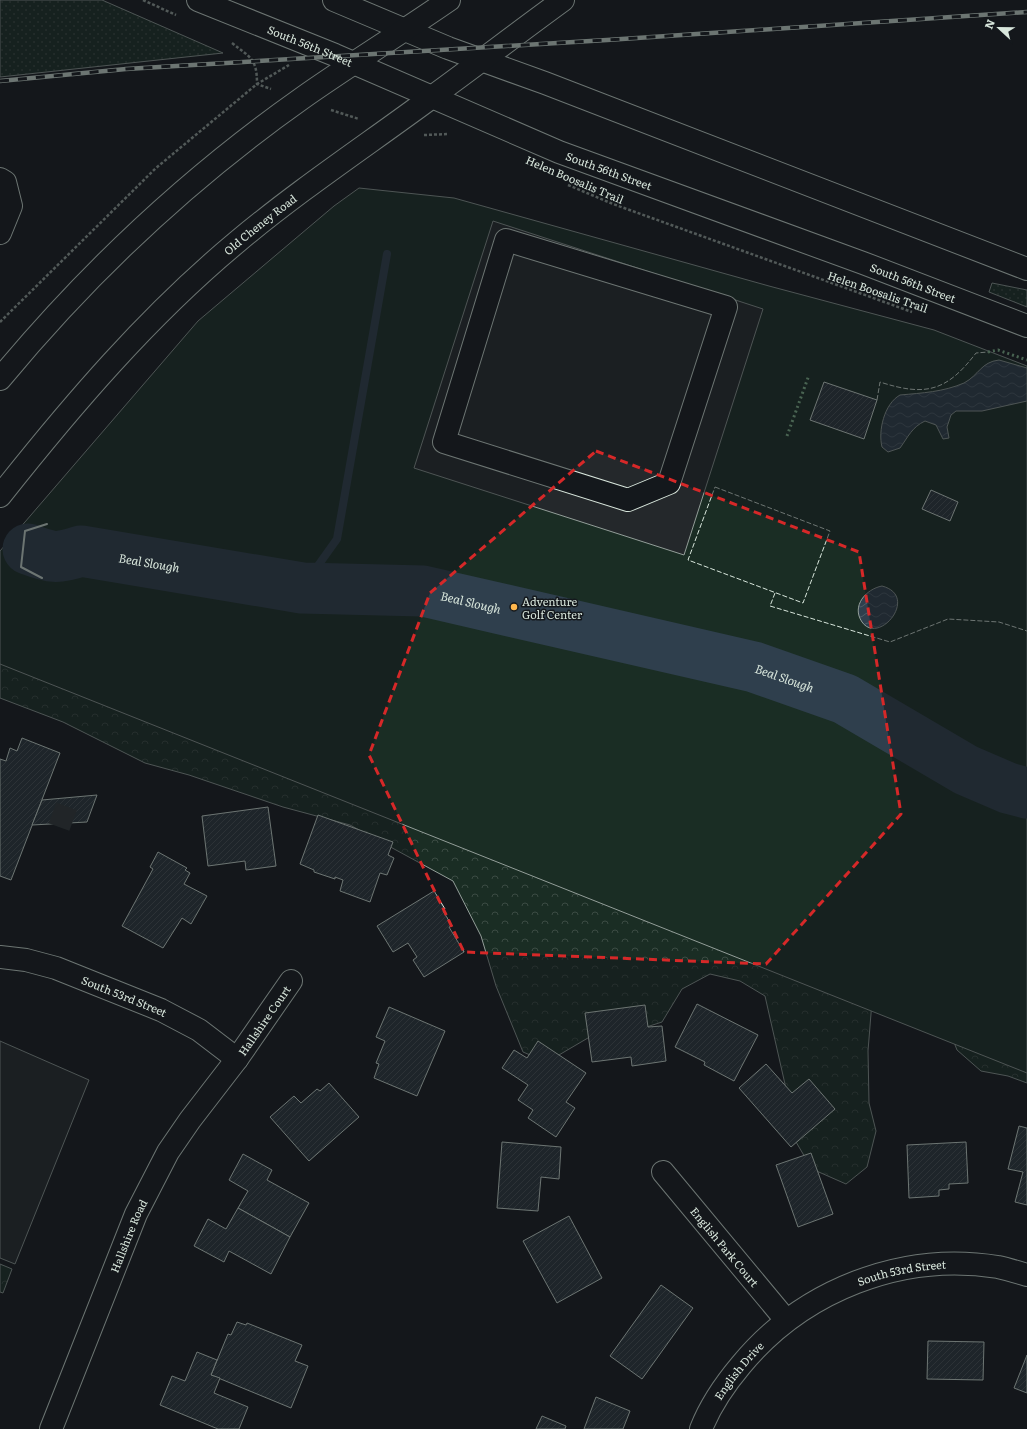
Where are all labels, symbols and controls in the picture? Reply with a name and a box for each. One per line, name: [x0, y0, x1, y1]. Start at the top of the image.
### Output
north arrow: [979, 8, 1019, 48]
text: N: [980, 17, 998, 31]
street label: South 56th Street: [265, 21, 356, 70]
street label: South 56th Street: [564, 147, 655, 194]
street label: Helen Boosalis Trail: [524, 151, 627, 207]
street label: Old Cheney Road: [220, 190, 300, 258]
street label: South 56th Street: [868, 259, 959, 306]
street label: Helen Boosalis Trail: [826, 266, 931, 316]
water label: Beal Slough: [117, 548, 181, 576]
water label: Beal Slough: [439, 586, 503, 618]
place label: Adventure Golf Center: [522, 593, 583, 622]
marker: Adventure Golf Center: [509, 602, 519, 612]
water label: Beal Slough: [753, 659, 817, 696]
street label: South 53rd Street: [79, 971, 171, 1020]
street label: Hallshire Court: [234, 981, 294, 1059]
street label: Hallshire Road: [106, 1196, 151, 1275]
street label: English Park Court: [687, 1203, 763, 1290]
street label: South 53rd Street: [855, 1256, 947, 1289]
street label: English Drive: [710, 1337, 767, 1403]

